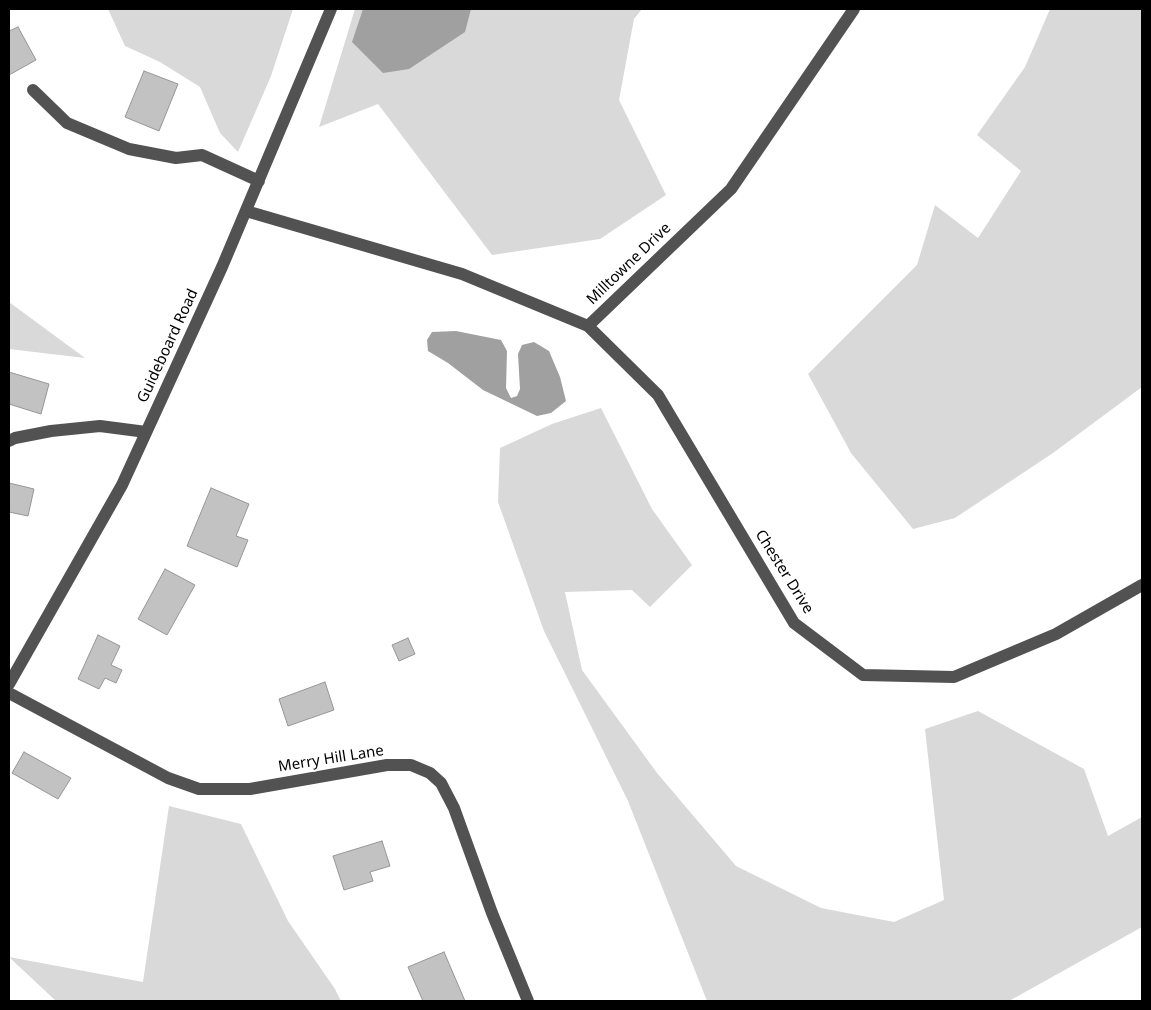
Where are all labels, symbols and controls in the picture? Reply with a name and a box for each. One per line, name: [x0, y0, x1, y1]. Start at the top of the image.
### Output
street label: Milltowne Drive: [583, 219, 675, 309]
street label: Guideboard Road: [134, 286, 202, 406]
street label: Chester Drive: [751, 527, 817, 617]
street label: Merry Hill Lane: [277, 742, 385, 776]

